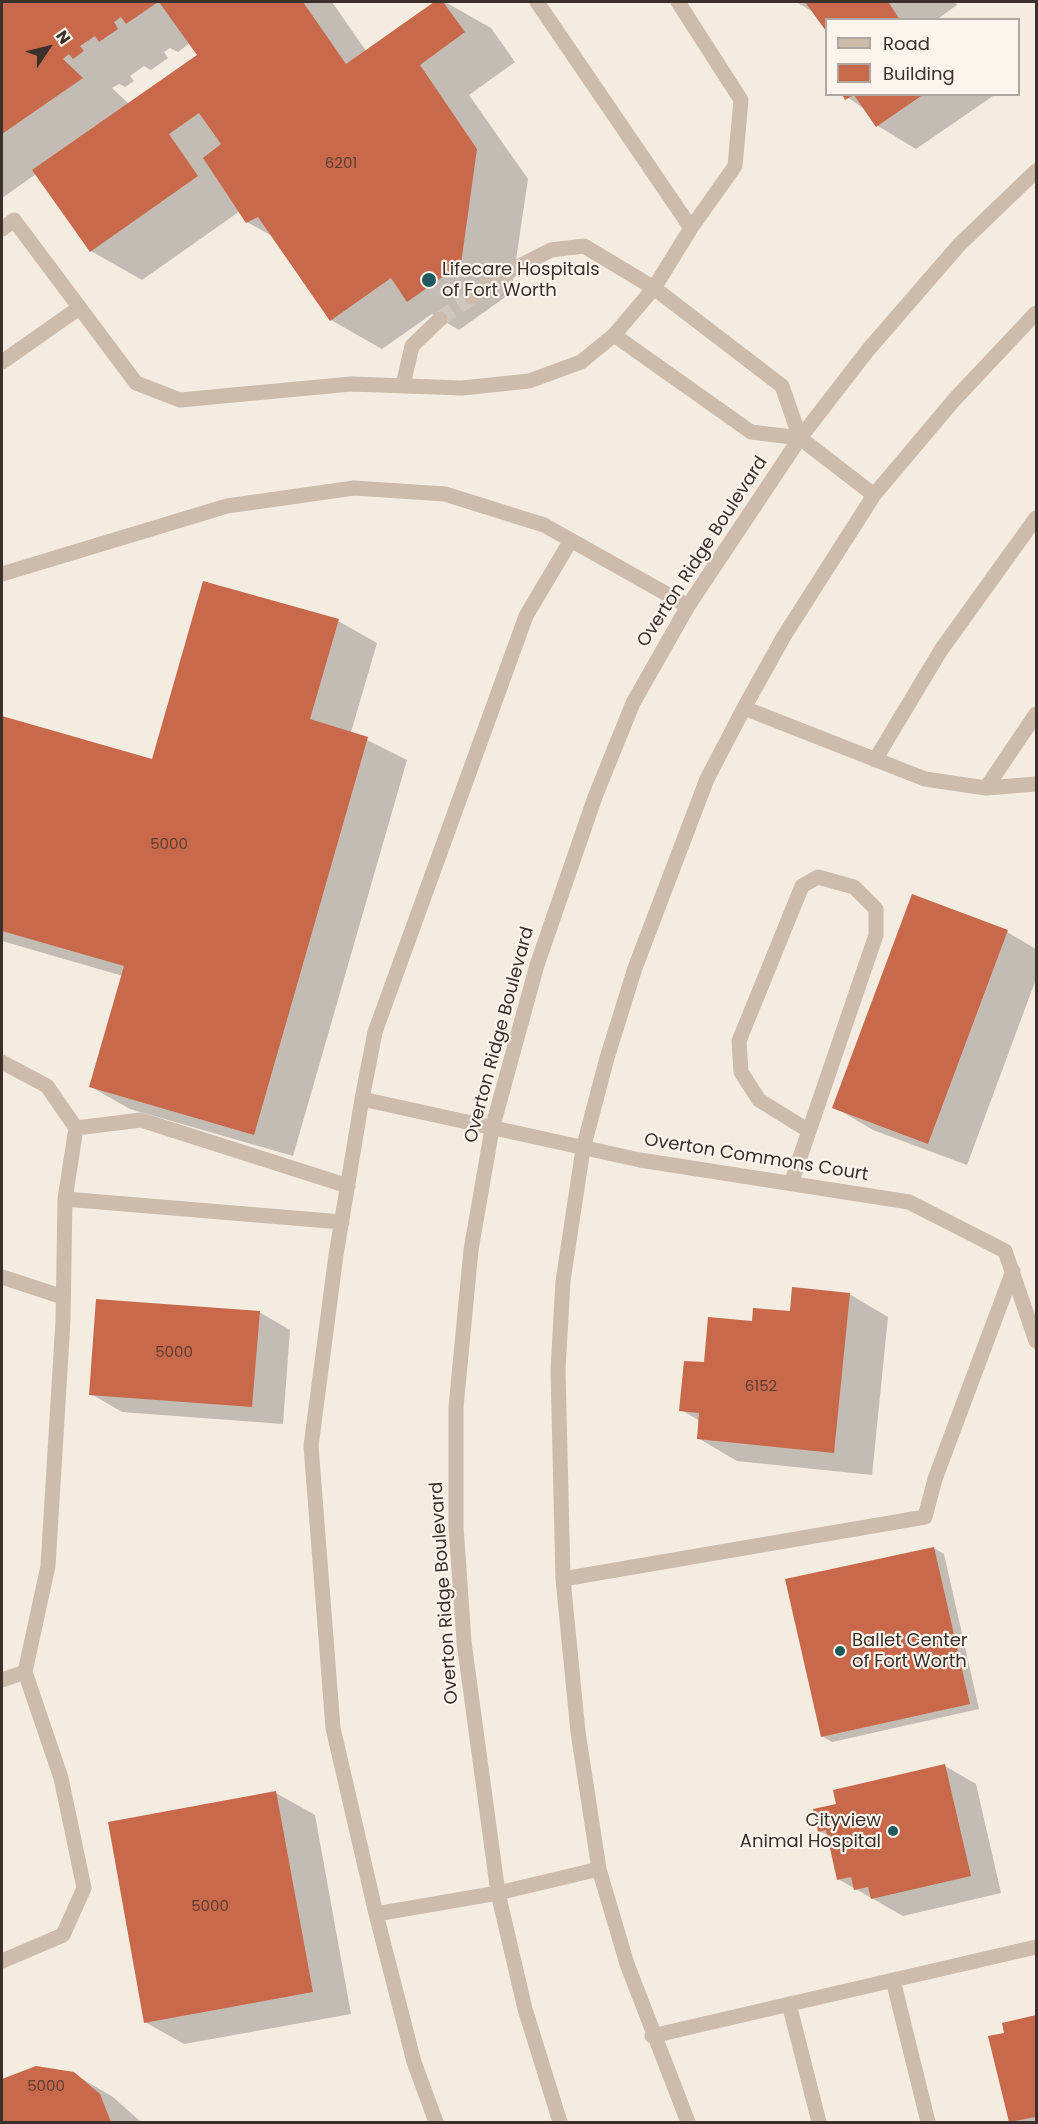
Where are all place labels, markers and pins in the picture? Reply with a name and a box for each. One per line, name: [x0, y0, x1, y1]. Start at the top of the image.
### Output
place label: Lifecare Hospitals of Fort Worth: [442, 259, 600, 302]
marker: Lifecare Hospitals of Fort Worth: [420, 271, 438, 289]
place label: Ballet Center of Fort Worth: [852, 1630, 968, 1672]
marker: Ballet Center of Fort Worth: [833, 1644, 847, 1658]
place label: Cityview Animal Hospital: [740, 1810, 881, 1852]
marker: Cityview Animal Hospital: [886, 1824, 900, 1838]

